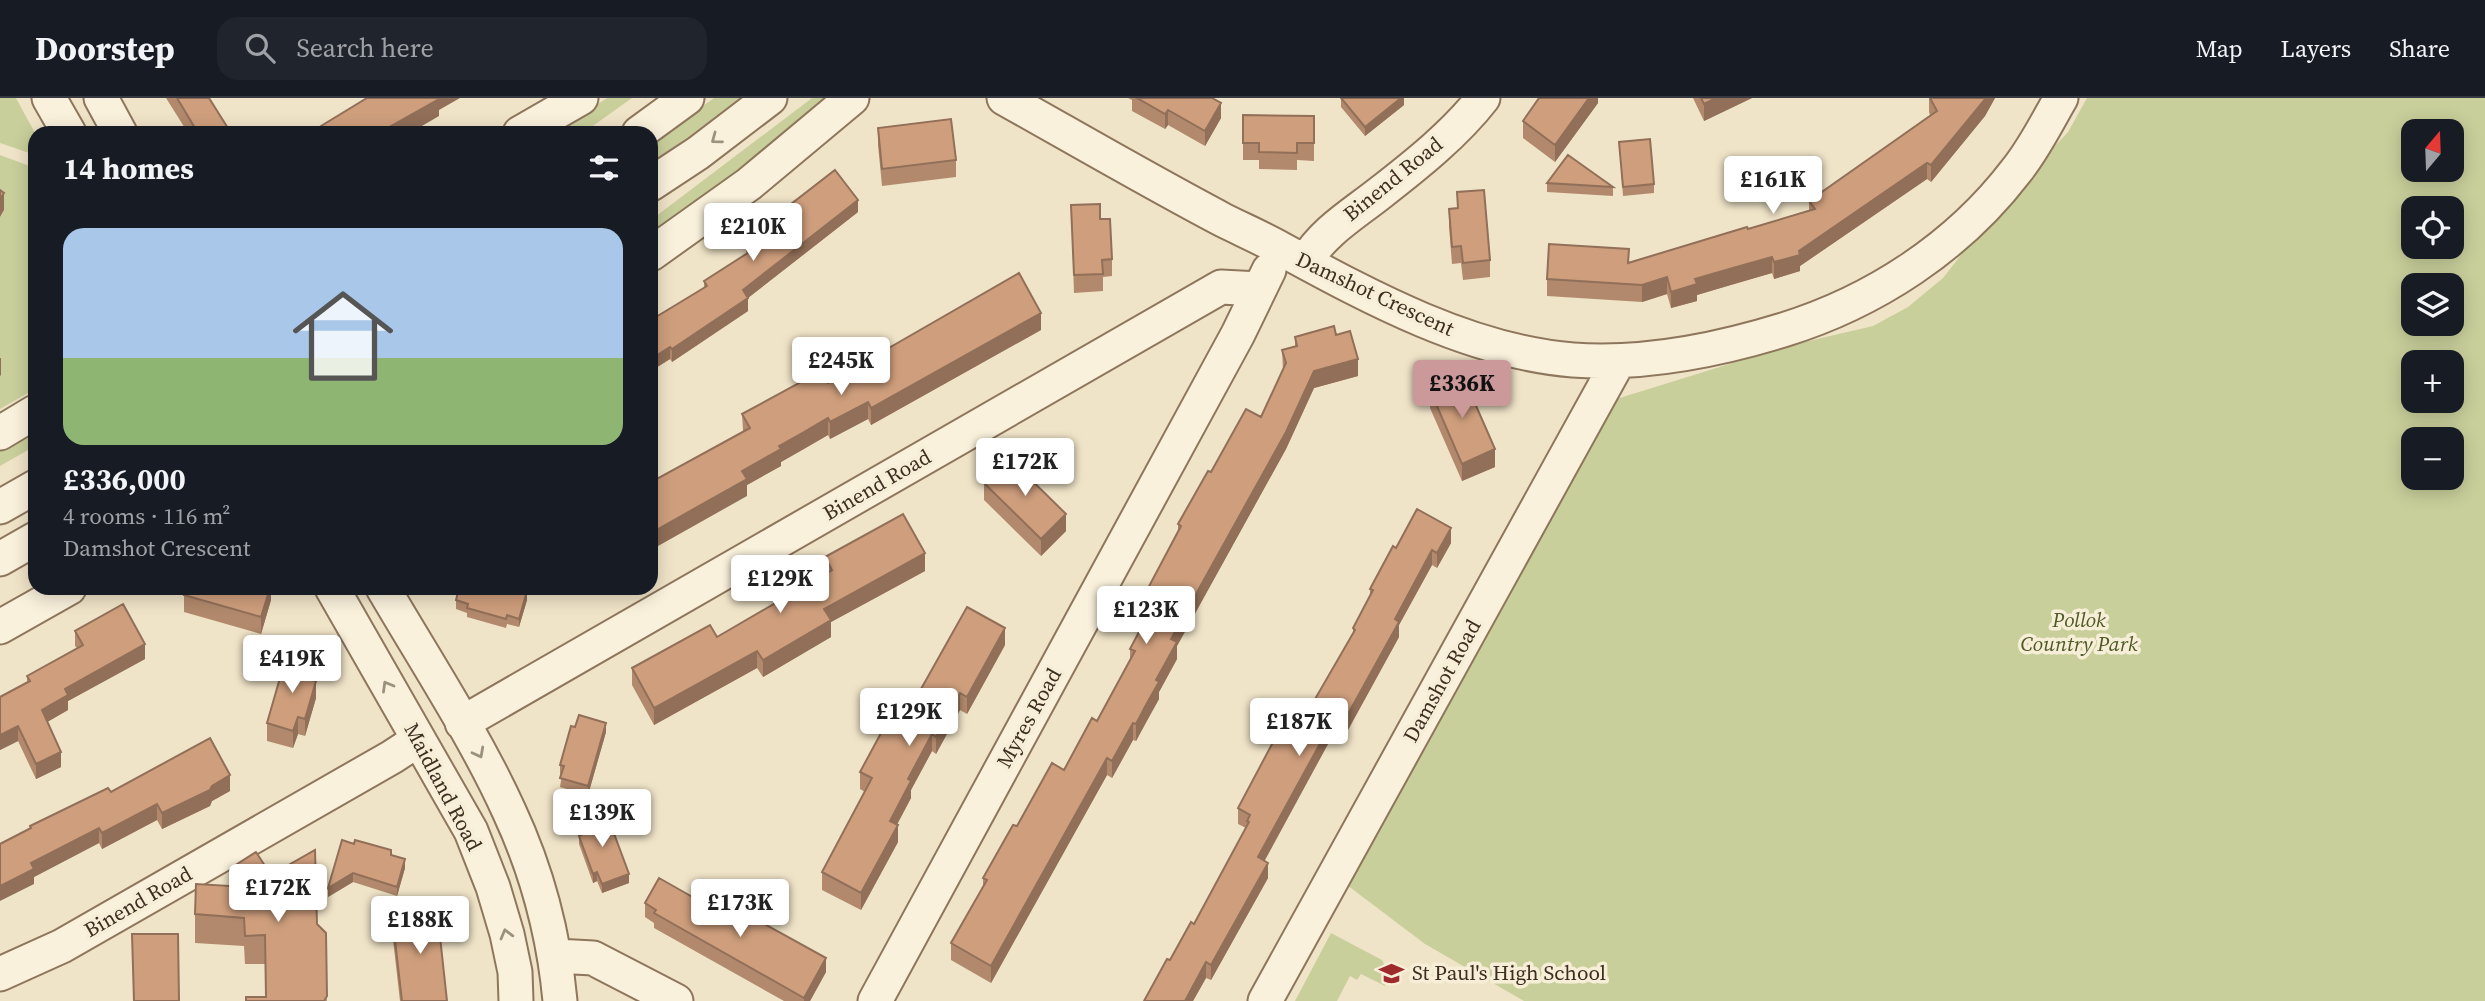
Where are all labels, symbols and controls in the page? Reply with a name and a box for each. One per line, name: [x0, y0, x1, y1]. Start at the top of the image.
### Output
search box: [217, 17, 707, 80]
text: Doorstep: [35, 26, 175, 71]
icon: search: [241, 29, 279, 67]
text: Search here: [297, 30, 434, 66]
text: Map: [2196, 32, 2243, 65]
text: Layers: [2281, 32, 2351, 65]
text: Share: [2389, 32, 2450, 65]
north arrow: [2401, 119, 2464, 182]
map controls: [2401, 119, 2464, 490]
street label: Binend Road: [1337, 130, 1449, 228]
one-way arrow: [711, 131, 723, 144]
text: 14 homes: [63, 148, 194, 189]
icon: filters: [585, 149, 623, 187]
pin: £161K: [1724, 156, 1822, 216]
text: £161K: [1740, 163, 1806, 195]
button: locate: [2401, 196, 2464, 259]
pin: £210K: [704, 204, 802, 263]
text: £210K: [720, 210, 786, 242]
street label: Damshot Crescent: [1292, 244, 1459, 343]
icon: home: [280, 273, 406, 399]
button: layers: [2401, 273, 2464, 336]
pin: £245K: [792, 338, 890, 397]
text: £245K: [808, 344, 874, 376]
button: +: [2401, 350, 2464, 413]
pin: £336K: [1413, 360, 1511, 420]
text: £336K: [1429, 367, 1495, 399]
button: −: [2401, 427, 2464, 490]
pin: £172K: [976, 438, 1074, 498]
street label: Binend Road: [818, 442, 936, 527]
text: £172K: [992, 445, 1058, 477]
text: £336,000: [63, 459, 186, 500]
text: 4 rooms · 116 m²: [63, 500, 230, 532]
text: Damshot Crescent: [63, 532, 250, 564]
pin: £129K: [731, 556, 829, 615]
text: £129K: [747, 562, 813, 594]
pin: £123K: [1097, 587, 1195, 646]
text: £123K: [1113, 593, 1179, 625]
park label: Pollok Country Park: [2020, 605, 2138, 658]
street label: Damshot Road: [1396, 614, 1487, 748]
pin: £419K: [243, 636, 341, 695]
text: £419K: [259, 642, 325, 674]
street label: Myres Road: [989, 663, 1068, 773]
one-way arrow: [382, 680, 395, 693]
pin: £129K: [860, 688, 958, 748]
text: £129K: [876, 695, 942, 727]
pin: £187K: [1250, 698, 1348, 758]
text: £187K: [1266, 705, 1332, 737]
street label: Maidland Road: [398, 718, 489, 856]
one-way arrow: [470, 746, 484, 758]
pin: £139K: [553, 790, 651, 849]
text: £139K: [569, 796, 635, 828]
street label: Binend Road: [79, 859, 197, 944]
pin: £172K: [229, 864, 327, 924]
text: £172K: [245, 871, 311, 903]
pin: £173K: [691, 880, 789, 939]
text: £173K: [707, 886, 773, 918]
pin: £188K: [371, 896, 469, 956]
text: £188K: [387, 903, 453, 935]
one-way arrow: [500, 928, 514, 940]
place label: St Paul's High School: [1412, 958, 1606, 987]
school or university icon: St Paul's High School: [1378, 959, 1406, 987]

